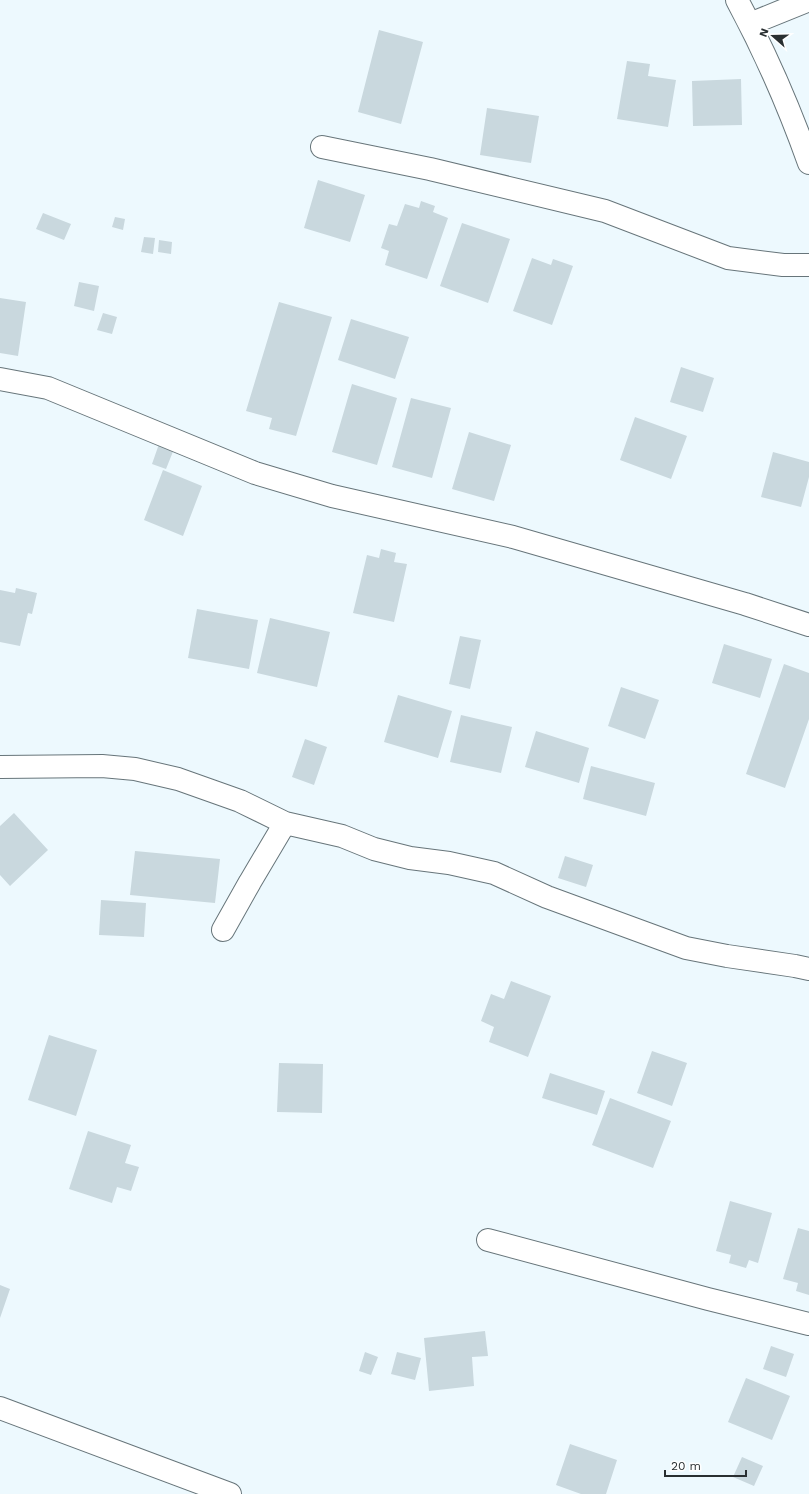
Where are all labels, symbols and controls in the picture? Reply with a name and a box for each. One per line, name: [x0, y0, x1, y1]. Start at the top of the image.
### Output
north arrow: [753, 16, 793, 56]
text: N: [757, 27, 772, 39]
scale bar: [665, 1452, 746, 1478]
text: 20 m: [671, 1459, 701, 1473]

